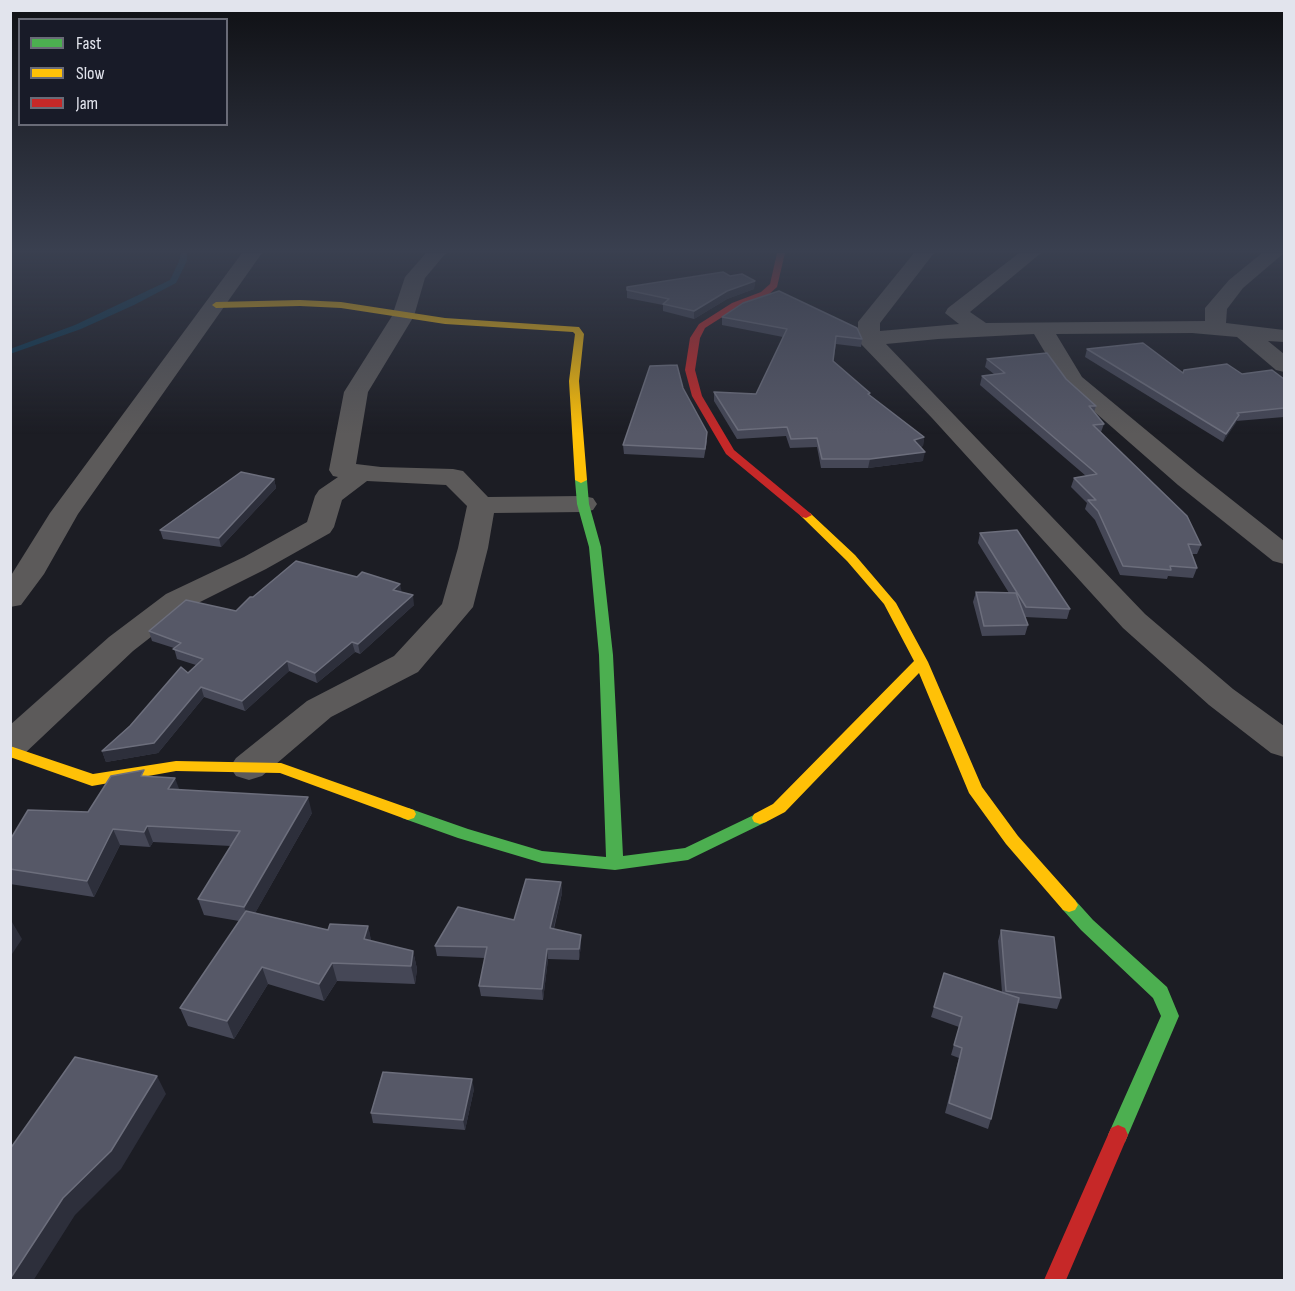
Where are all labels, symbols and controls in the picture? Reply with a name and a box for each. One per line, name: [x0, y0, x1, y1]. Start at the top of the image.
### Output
legend: [18, 18, 228, 126]
text: Fast: [76, 33, 101, 54]
text: Slow: [76, 63, 105, 84]
text: Jam: [76, 93, 98, 114]

